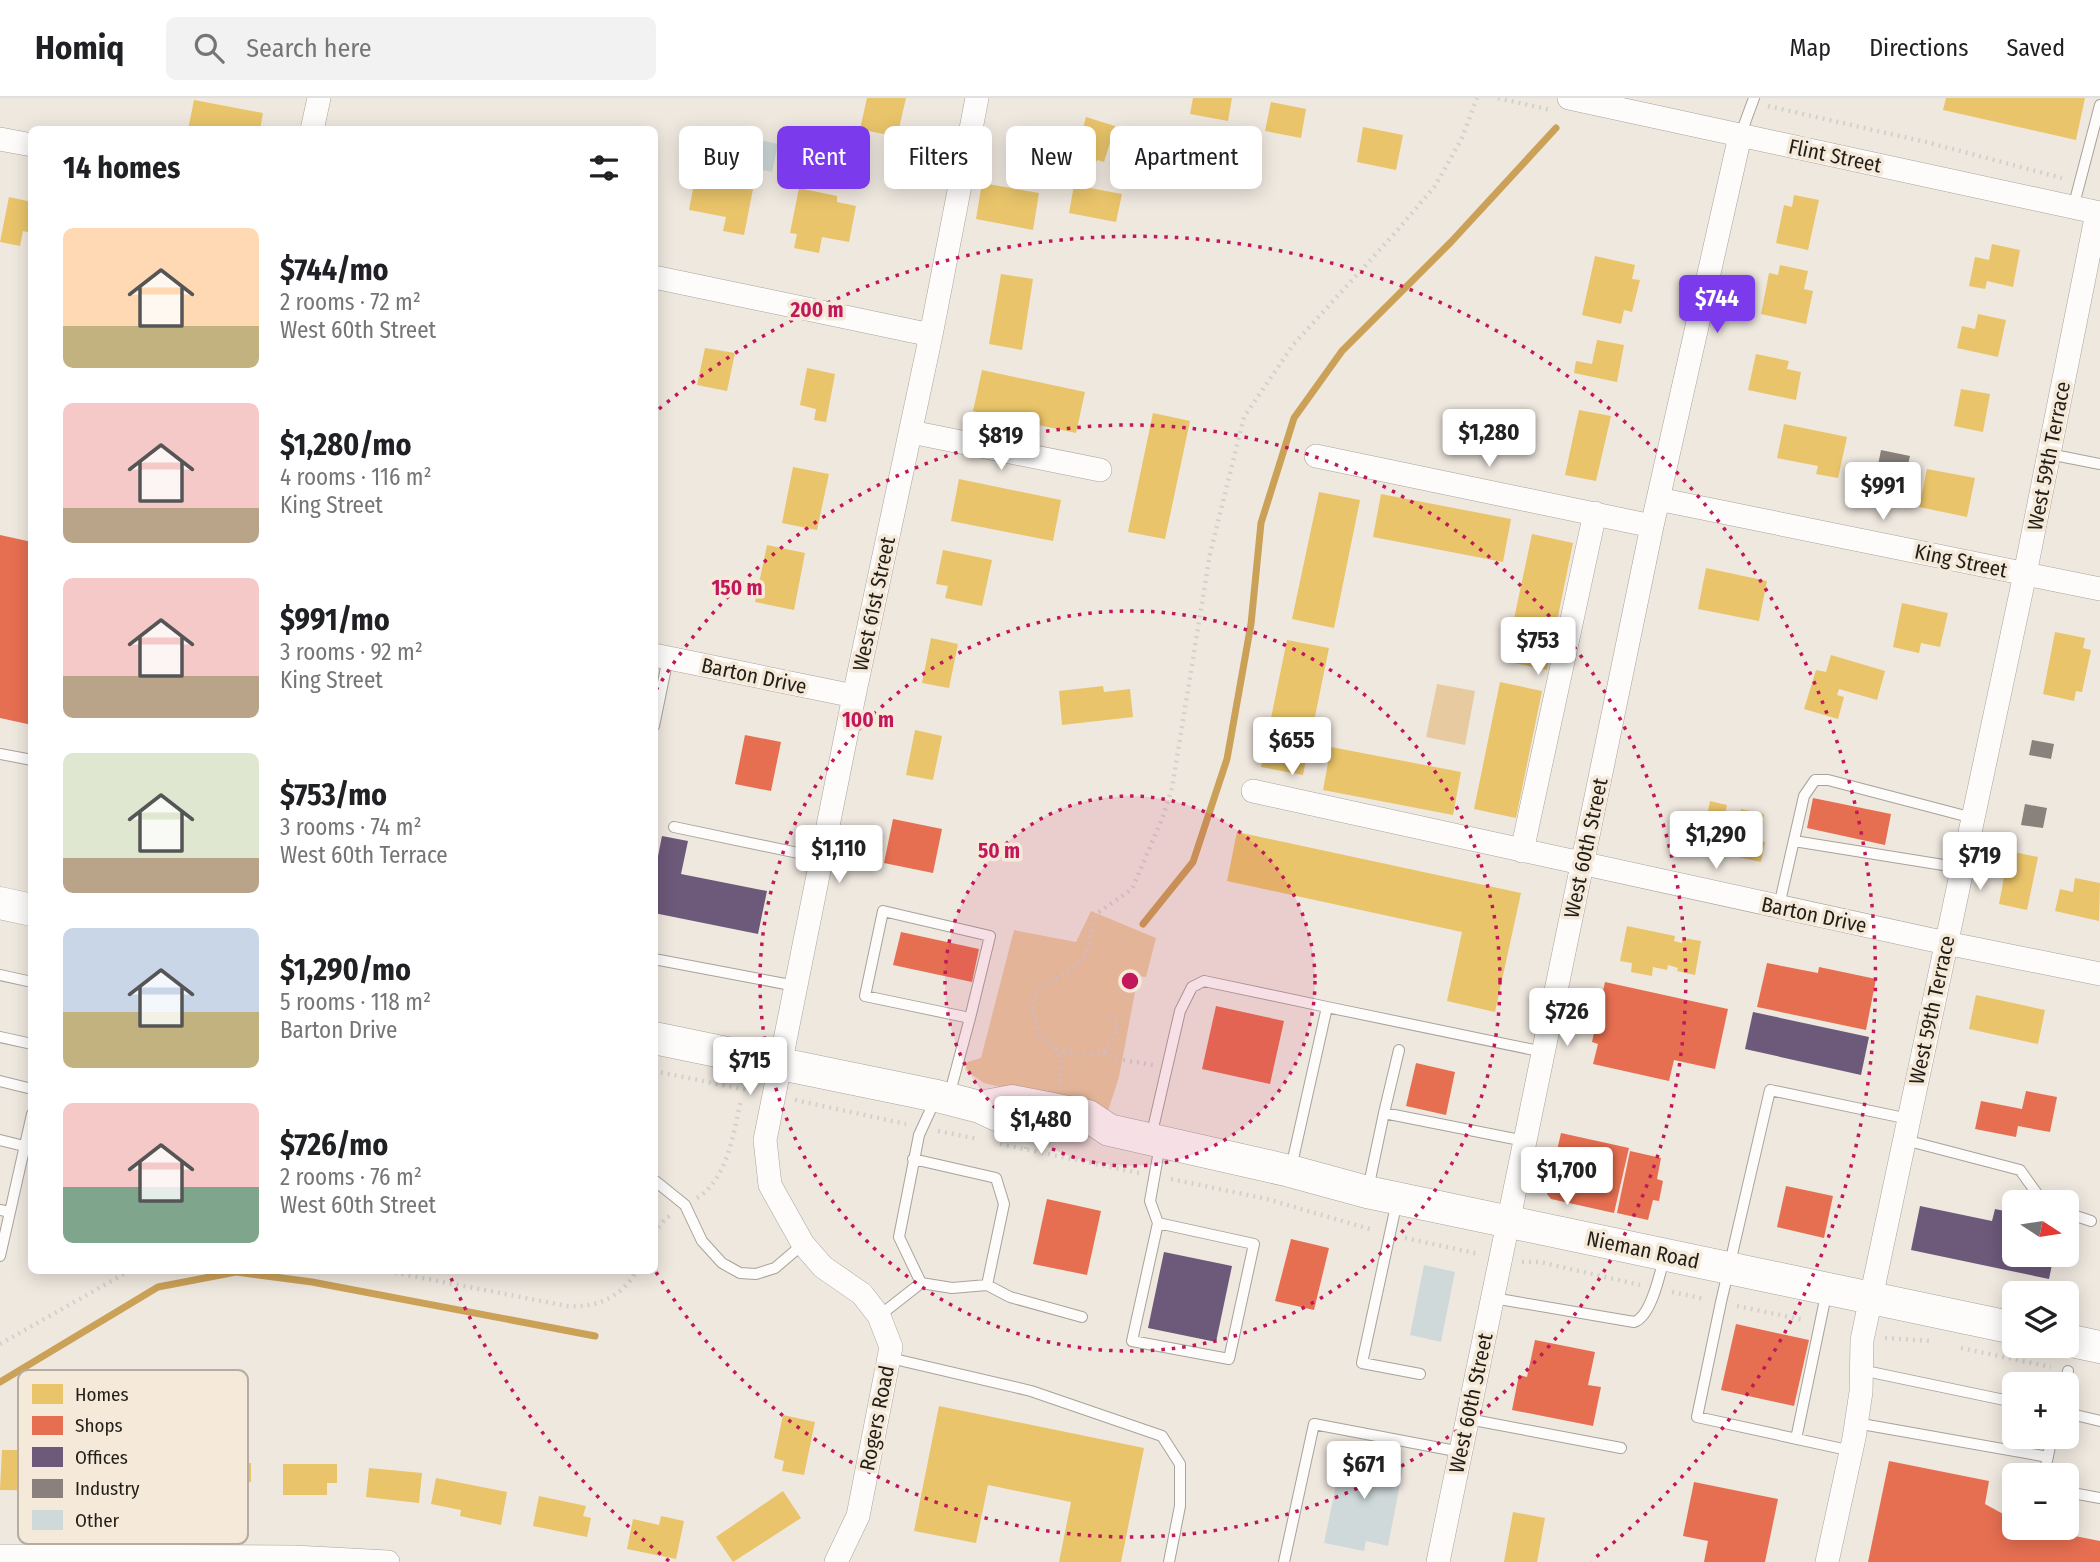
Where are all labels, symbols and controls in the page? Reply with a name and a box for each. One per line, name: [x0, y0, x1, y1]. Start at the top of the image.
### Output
search box: [166, 17, 656, 80]
text: Homiq: [35, 28, 124, 68]
icon: search: [190, 29, 228, 67]
text: Search here: [246, 33, 371, 64]
text: Map: [1790, 34, 1831, 62]
text: Directions: [1869, 34, 1968, 62]
text: Saved: [2006, 34, 2065, 62]
chip: Buy: [679, 126, 763, 189]
chip: Rent: [777, 126, 870, 189]
chip: Filters: [884, 126, 992, 189]
chip: New: [1006, 126, 1096, 189]
chip: Apartment: [1110, 126, 1262, 189]
street label: Flint Street: [1786, 133, 1884, 179]
icon: filters: [585, 149, 623, 187]
text: 14 homes: [63, 150, 180, 186]
text: $744/mo: [280, 252, 389, 288]
icon: home: [119, 256, 203, 340]
pin: $744: [1676, 275, 1758, 335]
text: $744: [1695, 284, 1739, 312]
text: 2 rooms · 72 m²: [280, 288, 421, 316]
text: 200 m: [789, 297, 844, 323]
text: West 60th Street: [280, 316, 436, 344]
street label: West 59th Terrace: [2022, 379, 2076, 533]
pin: $1,280: [1432, 410, 1546, 469]
pin: $819: [960, 412, 1042, 472]
text: $1,280: [1459, 418, 1519, 446]
text: $819: [979, 421, 1023, 449]
text: $1,280/mo: [280, 427, 412, 463]
icon: home: [119, 431, 203, 515]
pin: $991: [1842, 462, 1924, 522]
text: 4 rooms · 116 m²: [280, 463, 432, 491]
text: $991: [1861, 471, 1905, 499]
text: King Street: [280, 491, 383, 519]
street label: West 61st Street: [847, 534, 901, 674]
street label: King Street: [1912, 539, 2010, 584]
text: 150 m: [711, 575, 763, 601]
text: $991/mo: [280, 602, 390, 638]
icon: home: [119, 606, 203, 690]
pin: $753: [1497, 618, 1579, 677]
text: $753: [1517, 626, 1559, 654]
text: 3 rooms · 92 m²: [280, 638, 423, 666]
street label: Barton Drive: [699, 652, 809, 700]
text: King Street: [280, 666, 383, 694]
text: 100 m: [842, 707, 894, 733]
pin: $655: [1251, 718, 1333, 777]
text: $655: [1269, 726, 1315, 754]
street label: West 60th Street: [1558, 775, 1614, 920]
text: $753/mo: [280, 777, 387, 813]
icon: home: [119, 781, 203, 865]
pin: $1,290: [1659, 812, 1773, 871]
text: 3 rooms · 74 m²: [280, 813, 422, 841]
text: $1,290: [1686, 820, 1746, 848]
pin: $1,110: [782, 826, 896, 885]
pin: $719: [1939, 832, 2021, 892]
text: $1,110: [812, 834, 866, 862]
text: 50 m: [978, 838, 1020, 864]
text: West 60th Terrace: [280, 841, 448, 869]
text: $719: [1959, 841, 2001, 869]
street label: Barton Drive: [1759, 891, 1869, 939]
street label: West 59th Terrace: [1904, 933, 1960, 1087]
text: $1,290/mo: [280, 952, 411, 988]
icon: home: [119, 956, 203, 1040]
centre of rings: [1118, 969, 1142, 993]
text: 5 rooms · 118 m²: [280, 988, 431, 1016]
pin: $726: [1526, 988, 1608, 1048]
text: $726: [1545, 997, 1589, 1025]
text: Barton Drive: [280, 1016, 397, 1044]
pin: $715: [709, 1038, 791, 1097]
text: $715: [729, 1046, 771, 1074]
pin: $1,480: [984, 1096, 1098, 1156]
text: $1,480: [1010, 1105, 1072, 1133]
text: $726/mo: [280, 1127, 388, 1163]
icon: home: [119, 1131, 203, 1215]
pin: $1,700: [1510, 1148, 1624, 1207]
text: $1,700: [1537, 1156, 1597, 1184]
text: 2 rooms · 76 m²: [280, 1163, 422, 1191]
north arrow: [2002, 1190, 2079, 1267]
map controls: [2002, 1190, 2079, 1540]
text: West 60th Street: [280, 1191, 436, 1219]
street label: Nieman Road: [1584, 1225, 1702, 1275]
button: layers: [2002, 1281, 2079, 1358]
street label: West 60th Street: [1443, 1330, 1499, 1475]
street label: Rogers Road: [854, 1363, 900, 1473]
legend: [18, 1370, 248, 1544]
button: +: [2002, 1372, 2079, 1449]
text: Homes: [75, 1383, 129, 1406]
text: Shops: [75, 1414, 123, 1437]
pin: $671: [1323, 1442, 1405, 1501]
text: Offices: [75, 1446, 128, 1469]
text: $671: [1343, 1450, 1385, 1478]
button: −: [2002, 1463, 2079, 1540]
text: Industry: [75, 1477, 140, 1500]
text: Other: [75, 1509, 120, 1532]

